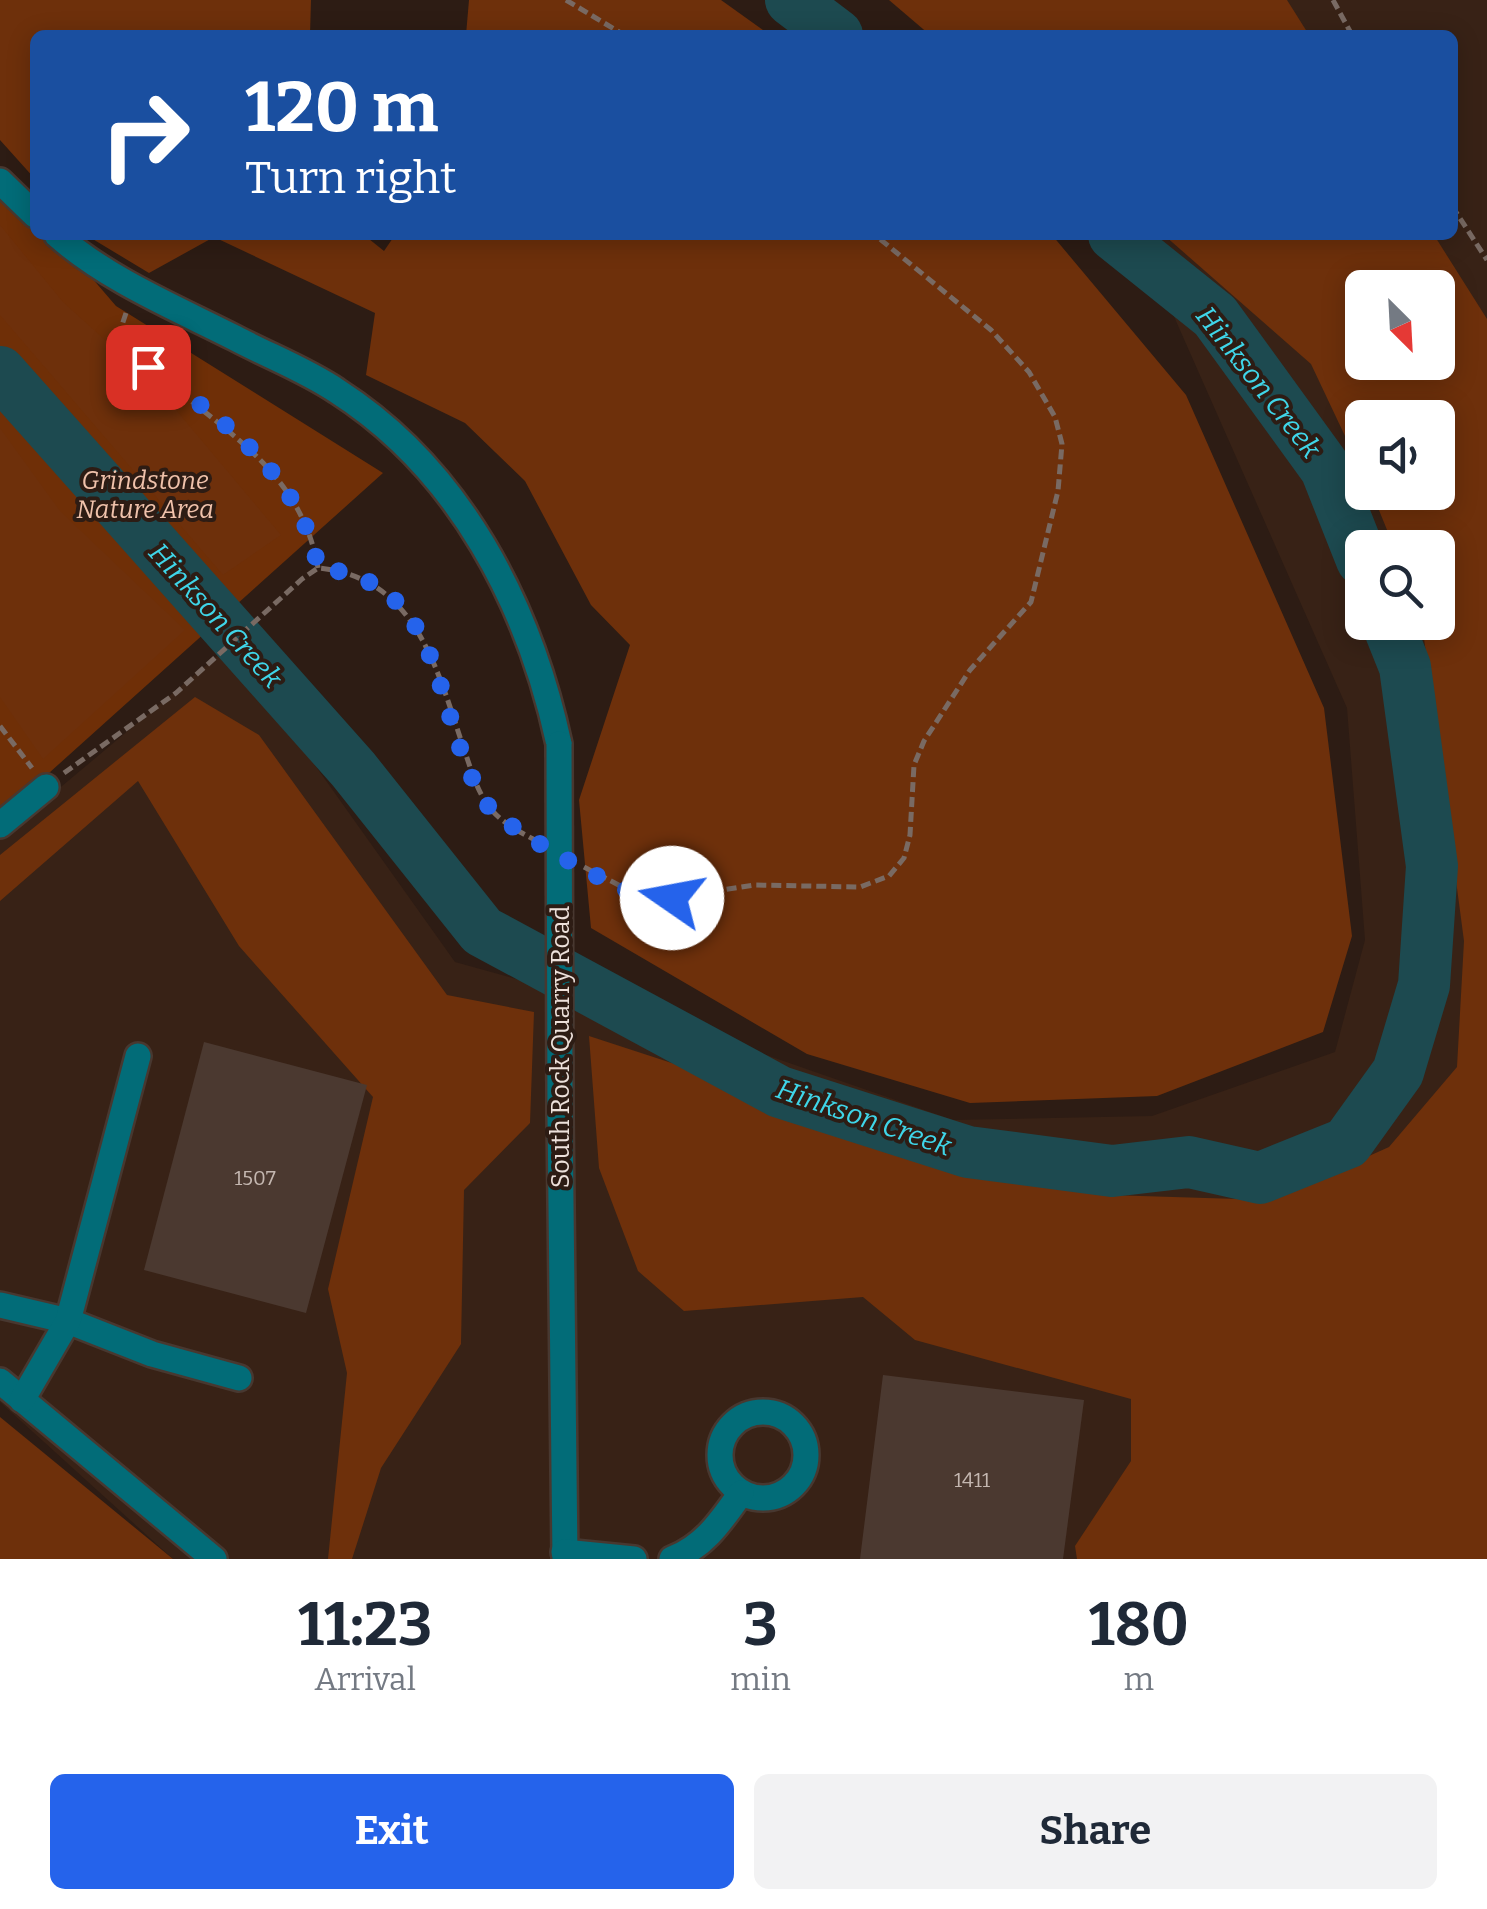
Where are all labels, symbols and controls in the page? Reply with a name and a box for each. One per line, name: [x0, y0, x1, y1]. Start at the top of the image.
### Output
text: 120 m: [245, 66, 438, 150]
icon: right: [80, 70, 210, 200]
text: Turn right: [245, 151, 457, 205]
north arrow: [1345, 270, 1455, 380]
map controls: [1345, 270, 1455, 640]
water label: Hinkson Creek: [1189, 300, 1328, 465]
pin: [106, 325, 191, 410]
icon: arrive: [121, 340, 176, 395]
button: sound: [1345, 400, 1455, 510]
park label: Grindstone Nature Area: [76, 466, 214, 525]
button: search: [1345, 530, 1455, 640]
water label: Hinkson Creek: [142, 536, 290, 695]
position arrow: [620, 846, 724, 950]
street label: South Rock Quarry Road: [546, 906, 576, 1188]
water label: Hinkson Creek: [772, 1072, 956, 1163]
house number: 1507: [234, 1166, 276, 1190]
house number: 1411: [954, 1468, 990, 1492]
text: 11:23: [298, 1589, 432, 1661]
text: 3: [743, 1589, 778, 1661]
text: 180: [1089, 1589, 1189, 1661]
text: Arrival: [314, 1660, 416, 1698]
text: min: [730, 1660, 791, 1698]
text: m: [1124, 1660, 1154, 1698]
button: Exit: [50, 1774, 734, 1889]
button: Share: [754, 1774, 1437, 1889]

